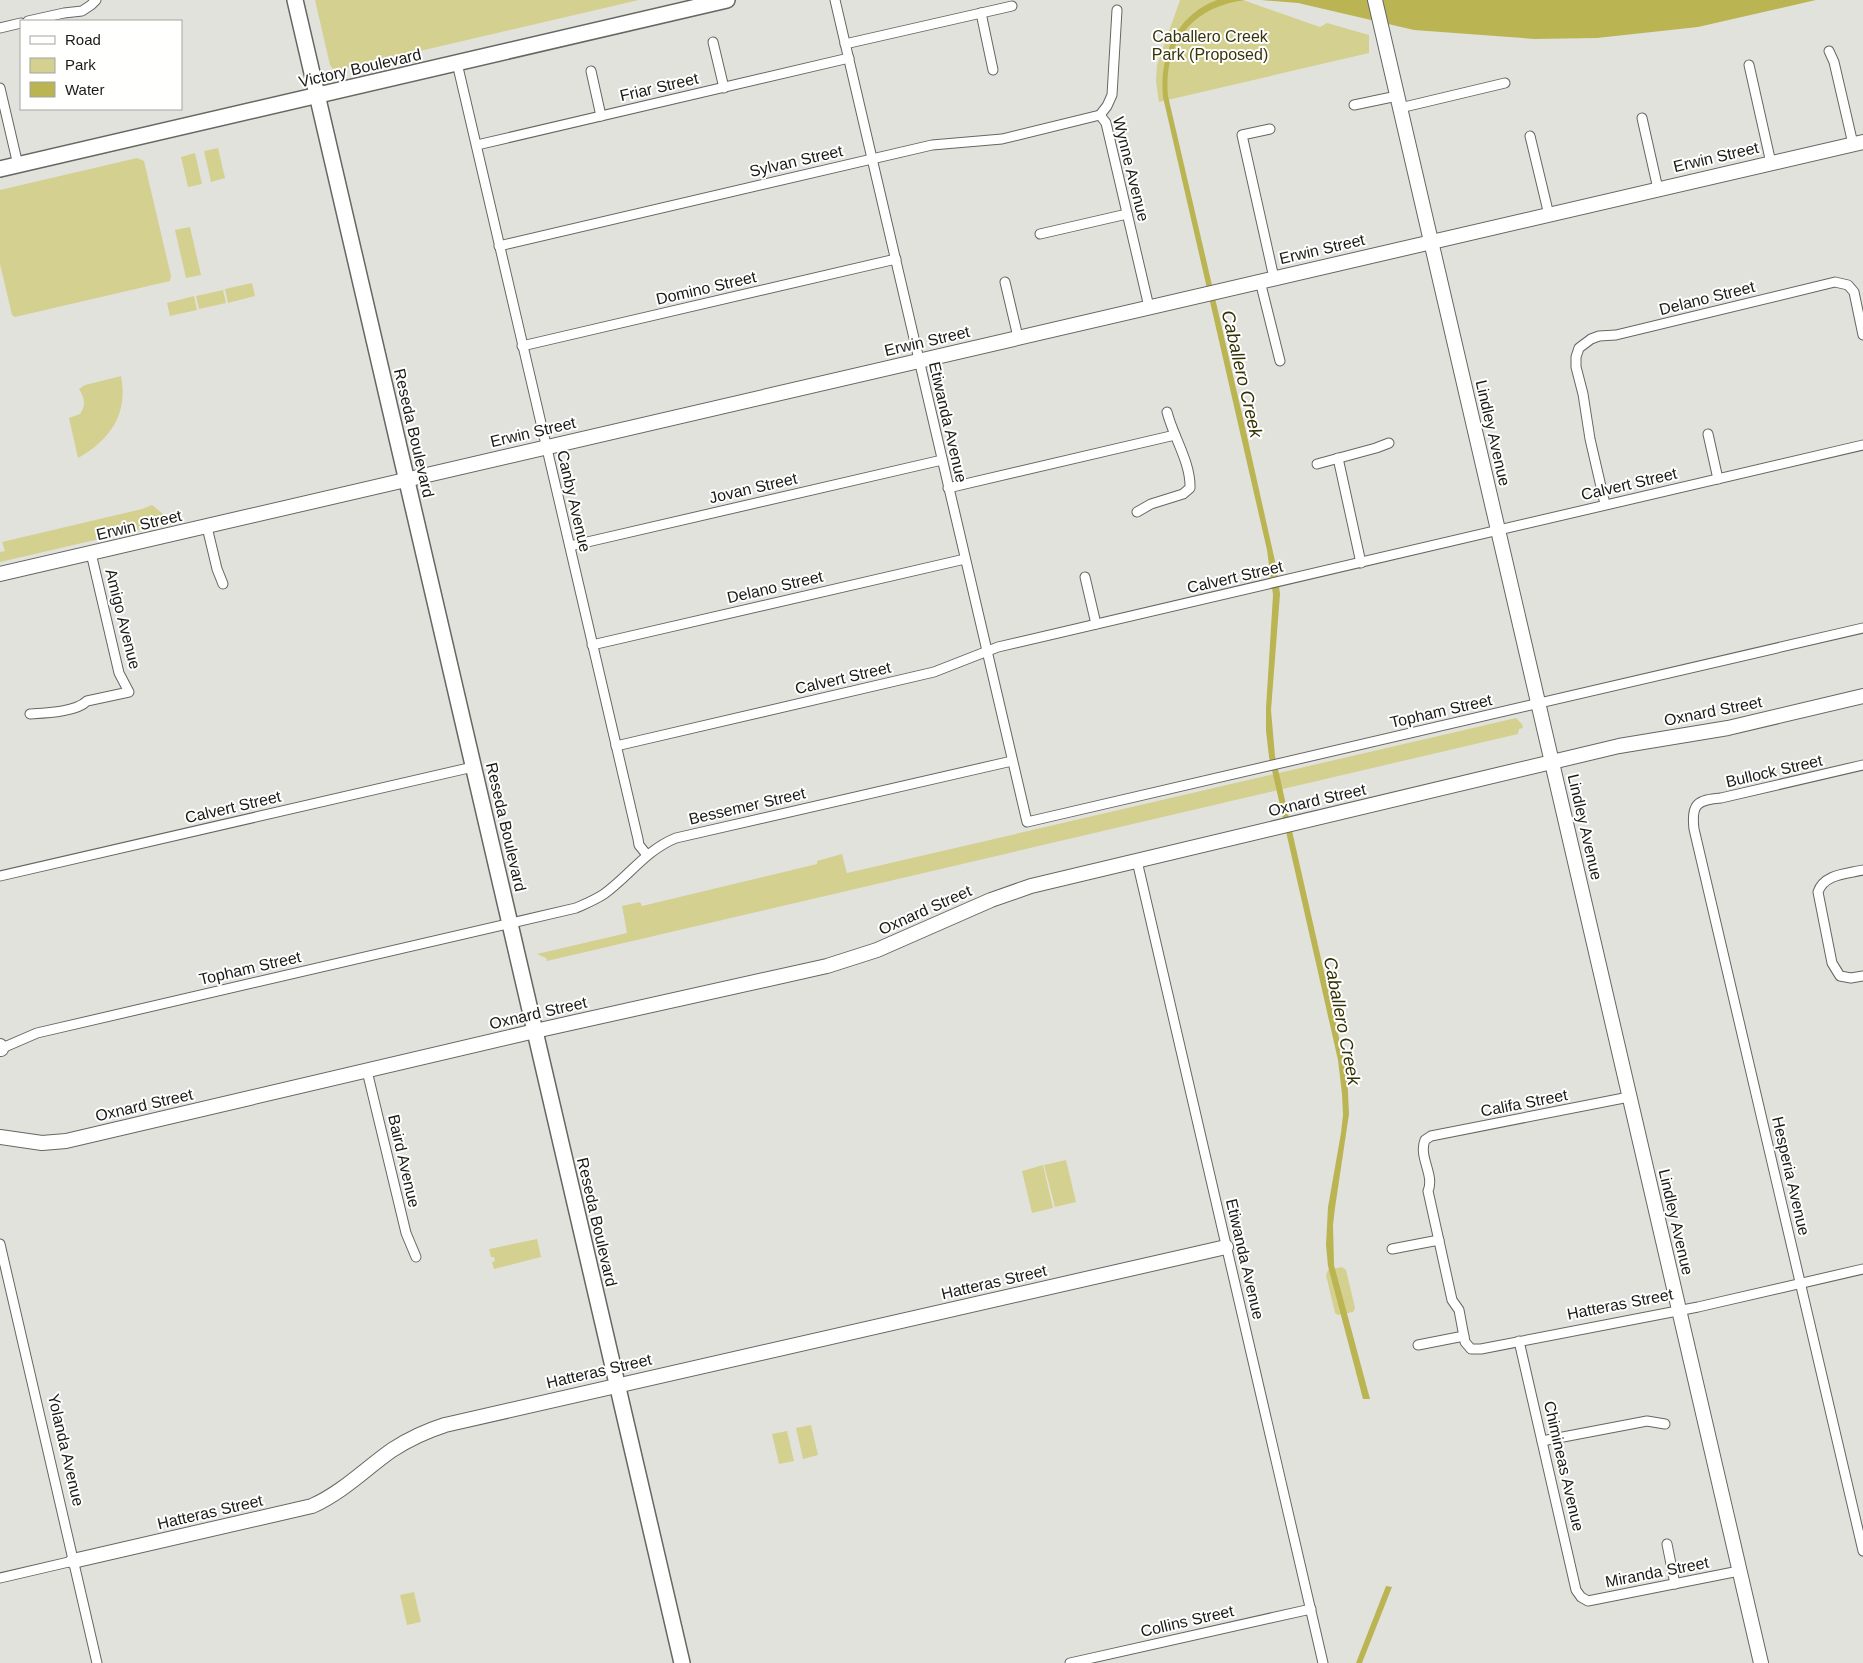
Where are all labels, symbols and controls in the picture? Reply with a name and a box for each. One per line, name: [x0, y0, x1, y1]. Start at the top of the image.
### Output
legend: [20, 20, 182, 110]
park label: Caballero Creek Park (Proposed): [1152, 28, 1269, 63]
text: Road: [65, 31, 101, 48]
street label: Victory Boulevard: [297, 46, 423, 90]
text: Park: [65, 56, 96, 73]
street label: Friar Street: [618, 70, 700, 104]
text: Water: [65, 81, 104, 98]
street label: Wynne Avenue: [1110, 115, 1152, 223]
street label: Erwin Street: [1672, 139, 1761, 175]
street label: Sylvan Street: [748, 142, 845, 180]
street label: Erwin Street: [1278, 231, 1367, 267]
street label: Domino Street: [654, 268, 758, 308]
street label: Delano Street: [1657, 278, 1757, 318]
water label: Caballero Creek: [1218, 308, 1267, 441]
street label: Erwin Street: [883, 323, 972, 359]
street label: Etiwanda Avenue: [926, 360, 970, 484]
street label: Reseda Boulevard: [391, 367, 437, 499]
street label: Lindley Avenue: [1473, 378, 1513, 488]
street label: Erwin Street: [489, 414, 578, 450]
street label: Canby Avenue: [554, 449, 594, 554]
street label: Calvert Street: [1579, 465, 1679, 503]
street label: Jovan Street: [707, 469, 799, 506]
street label: Erwin Street: [95, 507, 184, 543]
street label: Calvert Street: [1185, 558, 1285, 596]
street label: Amigo Avenue: [102, 567, 144, 671]
street label: Delano Street: [725, 568, 825, 606]
street label: Calvert Street: [793, 659, 893, 697]
street label: Topham Street: [1388, 691, 1494, 731]
street label: Oxnard Street: [1662, 693, 1764, 729]
street label: Bullock Street: [1724, 751, 1825, 790]
street label: Reseda Boulevard: [483, 761, 529, 893]
street label: Lindley Avenue: [1565, 772, 1605, 882]
street label: Oxnard Street: [1267, 780, 1368, 819]
street label: Bessemer Street: [687, 784, 808, 828]
street label: Calvert Street: [183, 788, 283, 826]
street label: Oxnard Street: [876, 882, 974, 938]
street label: Topham Street: [197, 948, 303, 988]
water label: Caballero Creek: [1320, 955, 1364, 1088]
street label: Oxnard Street: [488, 993, 589, 1032]
street label: Oxnard Street: [94, 1085, 195, 1124]
street label: Califa Street: [1479, 1086, 1569, 1120]
street label: Baird Avenue: [385, 1113, 423, 1209]
street label: Hesperia Avenue: [1769, 1115, 1813, 1237]
street label: Reseda Boulevard: [574, 1156, 620, 1288]
street label: Lindley Avenue: [1656, 1167, 1696, 1277]
street label: Etiwanda Avenue: [1223, 1197, 1267, 1321]
street label: Hatteras Street: [940, 1261, 1049, 1302]
street label: Hatteras Street: [1566, 1285, 1675, 1323]
street label: Hatteras Street: [545, 1350, 654, 1391]
street label: Yolanda Avenue: [45, 1392, 87, 1508]
street label: Chimineas Avenue: [1541, 1399, 1587, 1533]
street label: Hatteras Street: [156, 1491, 265, 1532]
street label: Miranda Street: [1604, 1554, 1711, 1590]
street label: Collins Street: [1139, 1602, 1236, 1640]

